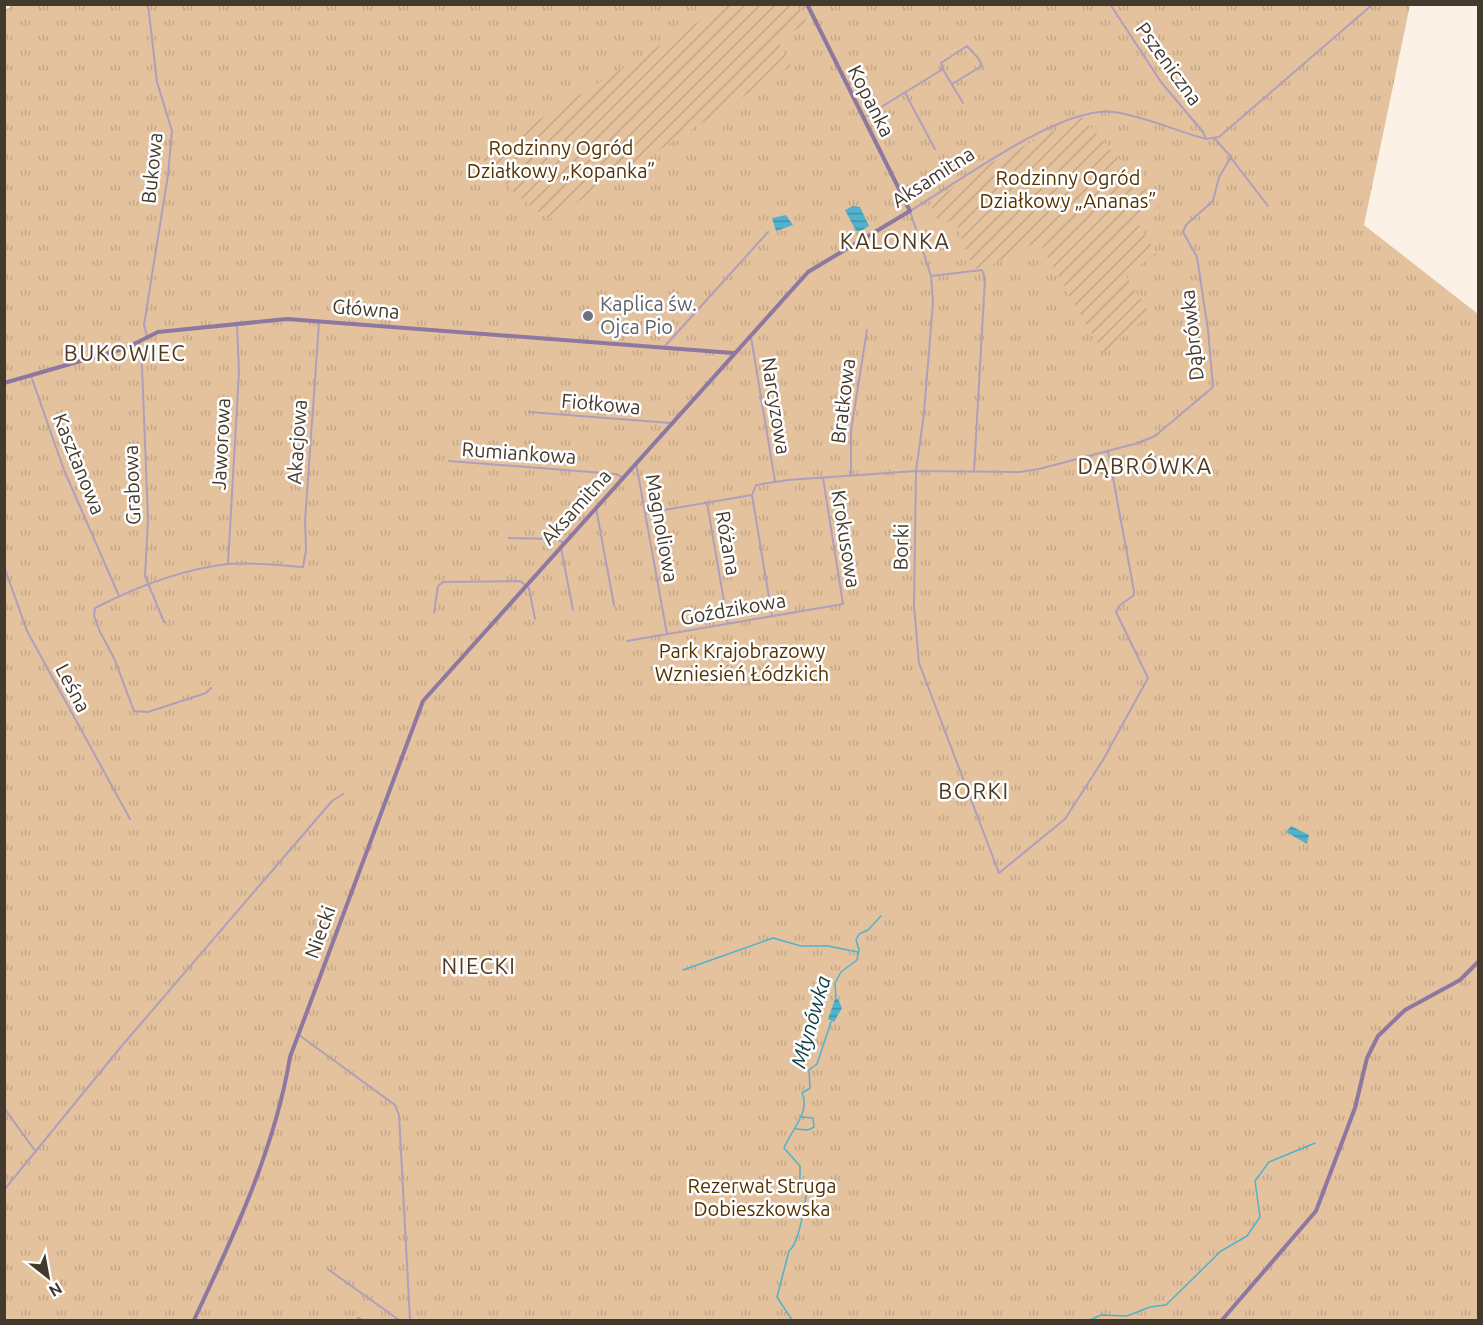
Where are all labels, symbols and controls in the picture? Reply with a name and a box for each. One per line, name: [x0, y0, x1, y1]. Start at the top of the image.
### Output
street label: Pszeniczna: [1132, 18, 1207, 110]
street label: Kopanka: [844, 61, 899, 140]
street label: Bukowa: [136, 131, 167, 205]
park label: Rodzinny Ogród Działkowy „Kopanka”: [467, 136, 655, 182]
street label: Aksamitna: [887, 141, 978, 212]
park label: Rodzinny Ogród Działkowy „Ananas”: [980, 166, 1156, 212]
district label: KALONKA: [840, 228, 950, 253]
street label: Dąbrówka: [1175, 288, 1208, 382]
place label: Kaplica św. Ojca Pio: [600, 292, 697, 338]
street label: Główna: [331, 294, 401, 323]
marker: Kaplica św. Ojca Pio: [581, 309, 595, 323]
district label: BUKOWIEC: [64, 340, 186, 365]
street label: Narcyzowa: [757, 356, 795, 456]
street label: Bratkowa: [826, 357, 859, 445]
street label: Fiołkowa: [560, 389, 642, 418]
street label: Jaworowa: [207, 397, 234, 491]
street label: Akacjowa: [282, 399, 311, 485]
street label: Kasztanowa: [49, 410, 110, 518]
street label: Rumiankowa: [461, 437, 577, 468]
street label: Grabowa: [119, 445, 144, 526]
district label: DĄBRÓWKA: [1077, 452, 1213, 478]
street label: Aksamitna: [536, 464, 616, 549]
street label: Magnoliowa: [642, 472, 683, 584]
street label: Krokusowa: [827, 488, 866, 590]
street label: Różana: [712, 509, 745, 577]
street label: Borki: [889, 523, 912, 571]
street label: Goździkowa: [678, 588, 787, 629]
park label: Park Krajobrazowy Wzniesień Łódzkich: [655, 639, 829, 685]
street label: Leśna: [51, 660, 96, 716]
district label: BORKI: [938, 778, 1010, 803]
street label: Niecki: [299, 902, 340, 961]
district label: NIECKI: [442, 953, 516, 978]
water label: Młynówka: [785, 973, 835, 1071]
park label: Rezerwat Struga Dobieszkowska: [688, 1174, 836, 1220]
north arrow: [18, 1247, 78, 1307]
text: N: [46, 1279, 65, 1301]

